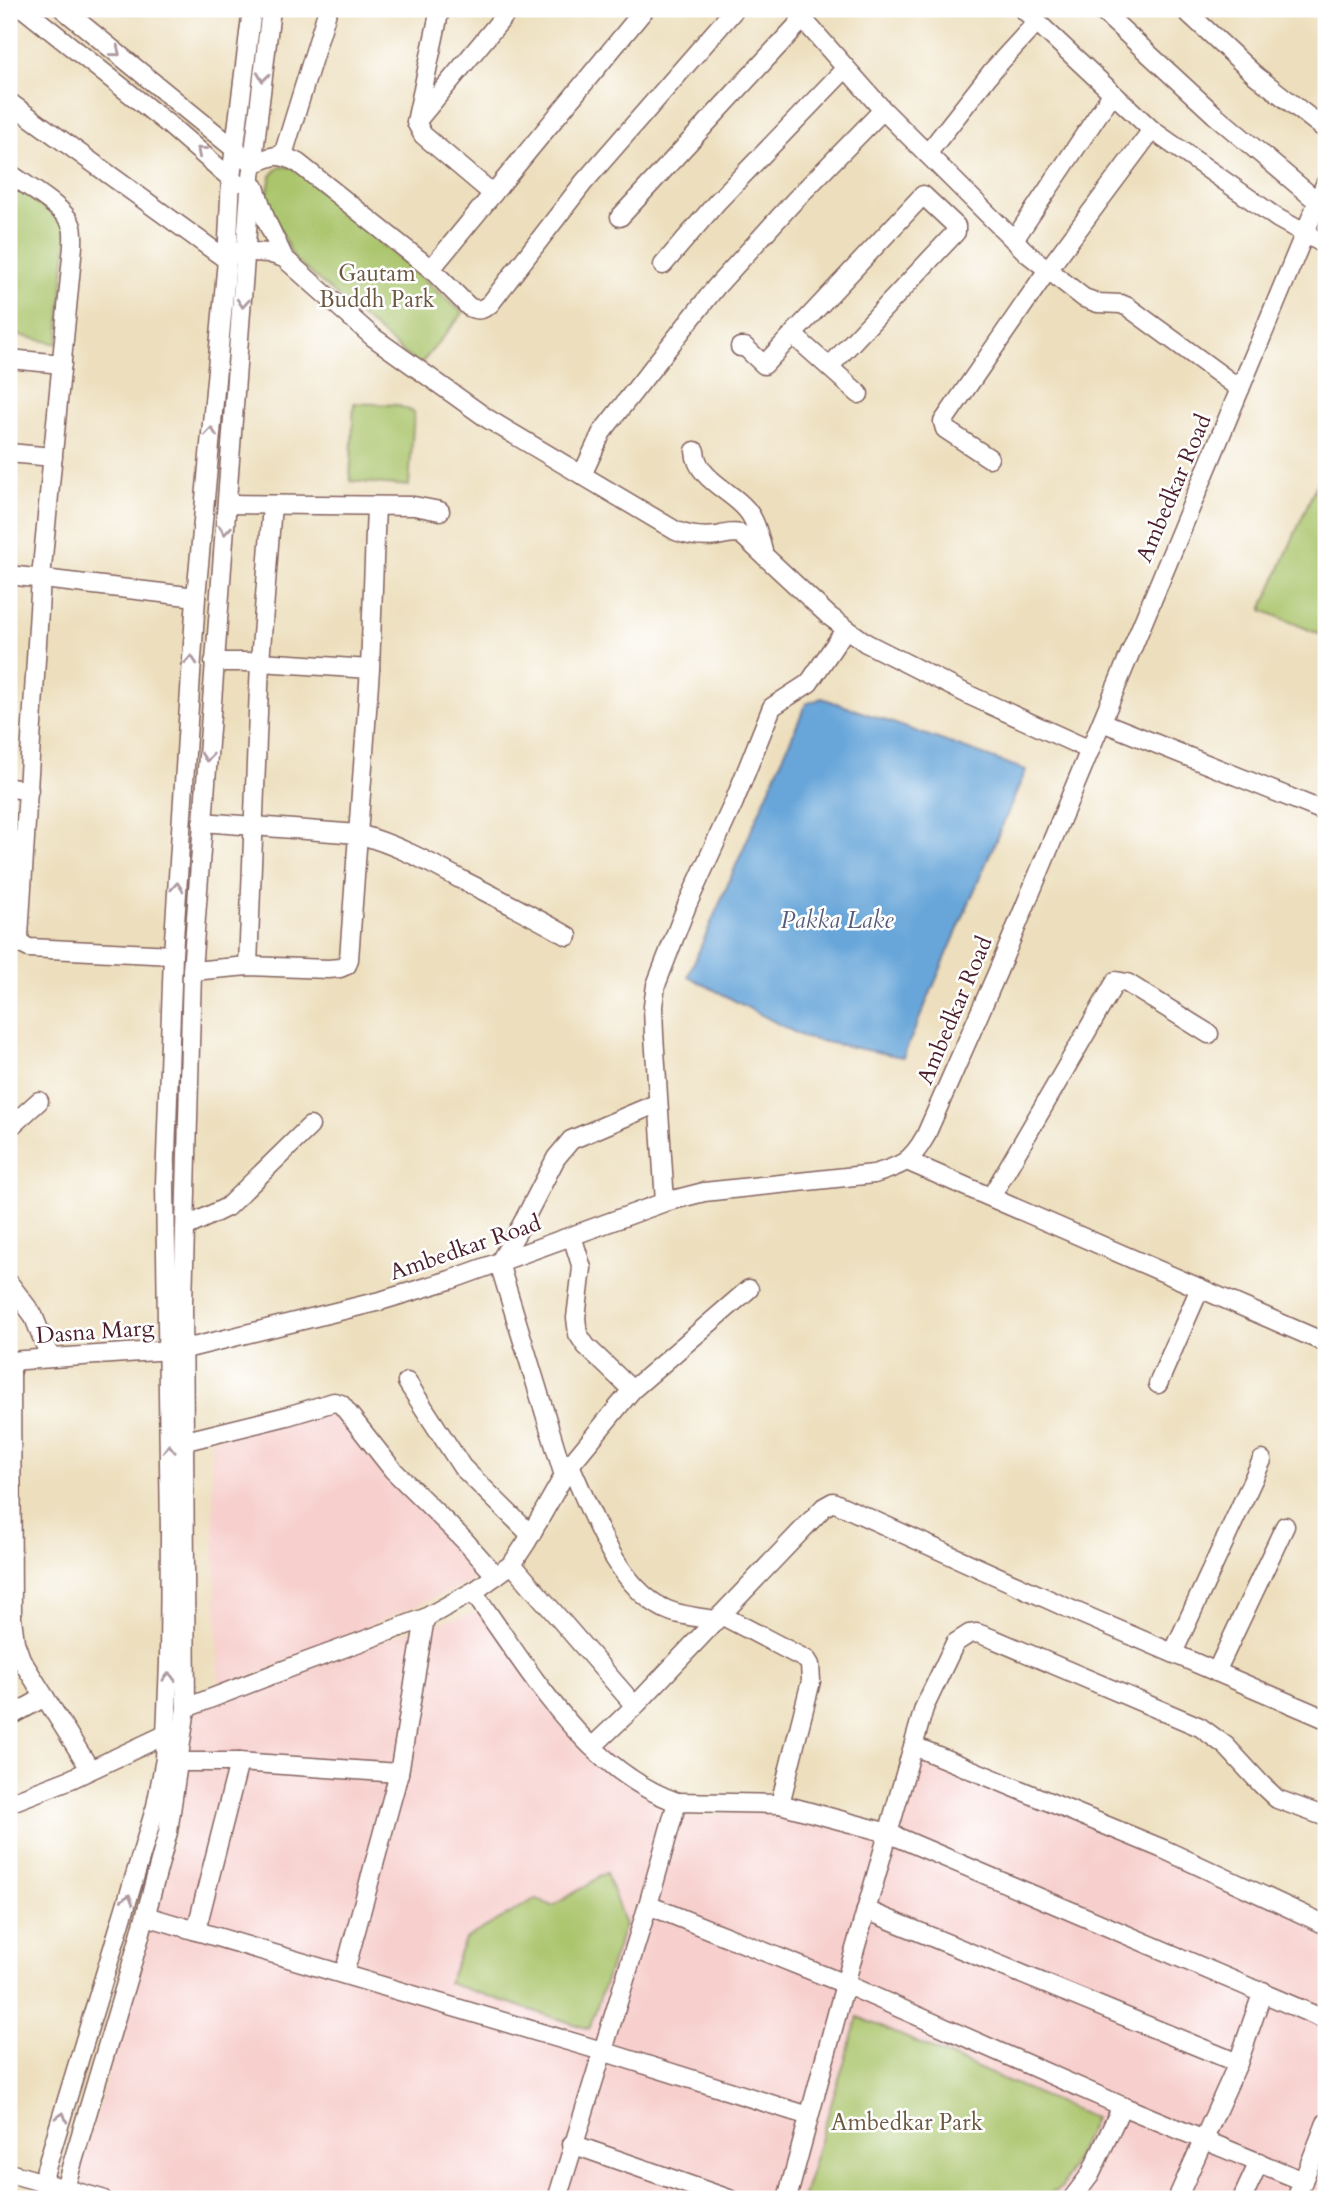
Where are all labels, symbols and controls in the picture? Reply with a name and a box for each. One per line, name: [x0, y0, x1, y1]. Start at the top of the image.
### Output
one-way arrow: [107, 44, 120, 56]
one-way arrow: [256, 71, 271, 82]
one-way arrow: [196, 147, 209, 159]
park label: Gautam Buddh Park: [319, 258, 436, 315]
one-way arrow: [236, 298, 251, 309]
street label: Ambedkar Road: [1128, 409, 1219, 567]
one-way arrow: [203, 426, 218, 437]
one-way arrow: [218, 524, 233, 536]
one-way arrow: [183, 654, 198, 665]
one-way arrow: [200, 751, 215, 762]
one-way arrow: [170, 881, 185, 892]
water label: Pakka Lake: [780, 904, 894, 937]
street label: Ambedkar Road: [909, 931, 1000, 1089]
street label: Ambedkar Road: [385, 1207, 546, 1288]
street label: Dasna Marg: [35, 1312, 155, 1351]
one-way arrow: [162, 1443, 177, 1454]
one-way arrow: [161, 1671, 176, 1682]
one-way arrow: [120, 1893, 135, 1905]
park label: Ambedkar Park: [831, 2107, 984, 2138]
one-way arrow: [54, 2111, 69, 2123]

